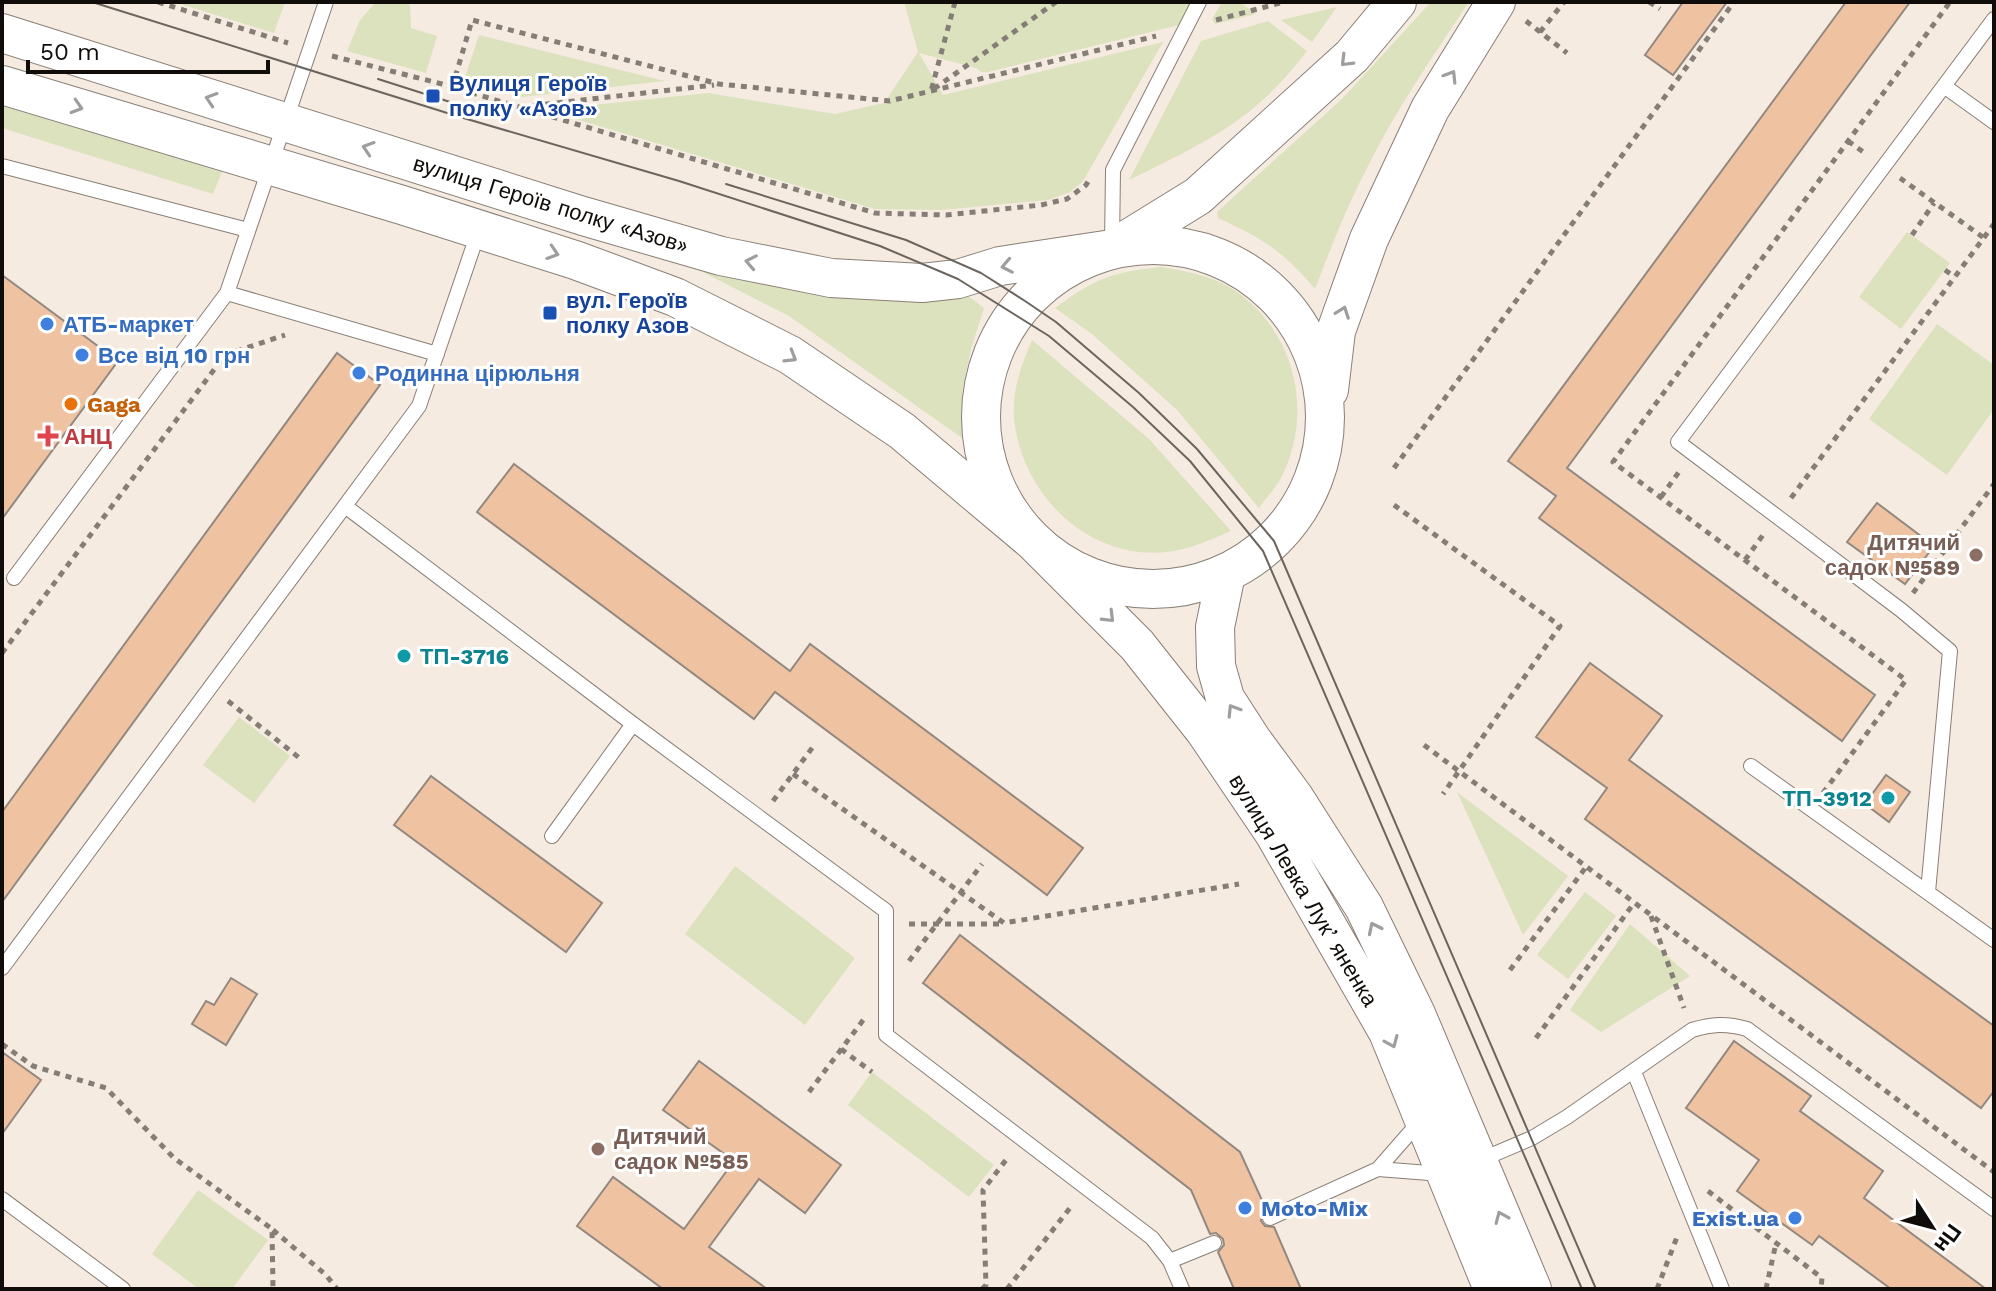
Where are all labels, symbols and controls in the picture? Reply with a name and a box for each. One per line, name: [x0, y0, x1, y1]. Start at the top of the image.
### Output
scale bar: [28, 24, 268, 74]
text: 50 m: [40, 38, 100, 66]
one-way arrow: [1341, 52, 1355, 67]
one-way arrow: [1441, 70, 1456, 85]
place label: Вулиця Героїв полку «Азов»: [449, 71, 607, 121]
marker: Вулиця Героїв полку «Азов»: [424, 87, 442, 105]
one-way arrow: [204, 92, 218, 108]
one-way arrow: [69, 98, 83, 114]
one-way arrow: [362, 141, 376, 157]
street label: вулиця Героїв полку «Азов»: [410, 151, 691, 258]
one-way arrow: [546, 244, 560, 260]
one-way arrow: [745, 254, 758, 271]
one-way arrow: [1001, 257, 1015, 274]
place label: вул. Героїв полку Азов: [566, 288, 689, 338]
marker: вул. Героїв полку Азов: [541, 304, 559, 322]
one-way arrow: [1333, 306, 1349, 320]
place label: АТБ-маркет: [63, 312, 194, 337]
marker: АТБ-маркет: [38, 315, 56, 333]
place label: Все від 10 грн: [98, 343, 250, 368]
marker: Все від 10 грн: [73, 346, 91, 364]
one-way arrow: [782, 347, 797, 363]
place label: Родинна цірюльня: [375, 361, 580, 386]
marker: Родинна цірюльня: [350, 364, 368, 382]
place label: Gaga: [87, 392, 141, 417]
marker: Gaga: [62, 395, 80, 413]
place label: АНЦ: [64, 424, 112, 449]
marker: АНЦ: [39, 427, 57, 445]
place label: Дитячий садок №589: [1825, 530, 1960, 580]
marker: Дитячий садок №589: [1967, 546, 1985, 564]
one-way arrow: [1100, 608, 1114, 622]
place label: ТП-3716: [420, 644, 509, 669]
marker: ТП-3716: [395, 647, 413, 665]
one-way arrow: [1228, 704, 1243, 719]
street label: вулиця Левка Лукʼяненка: [1224, 770, 1383, 1012]
place label: ТП-3912: [1783, 786, 1872, 811]
marker: ТП-3912: [1879, 789, 1897, 807]
one-way arrow: [1368, 922, 1384, 937]
one-way arrow: [1382, 1034, 1398, 1048]
place label: Дитячий садок №585: [614, 1124, 749, 1174]
marker: Дитячий садок №585: [589, 1140, 607, 1158]
north arrow: [1892, 1187, 1972, 1267]
place label: Moto-Mix: [1261, 1196, 1368, 1221]
marker: Moto-Mix: [1236, 1199, 1254, 1217]
place label: Exist.ua: [1692, 1206, 1779, 1231]
marker: Exist.ua: [1786, 1209, 1804, 1227]
one-way arrow: [1495, 1211, 1511, 1226]
text: Пн: [1929, 1219, 1966, 1258]

